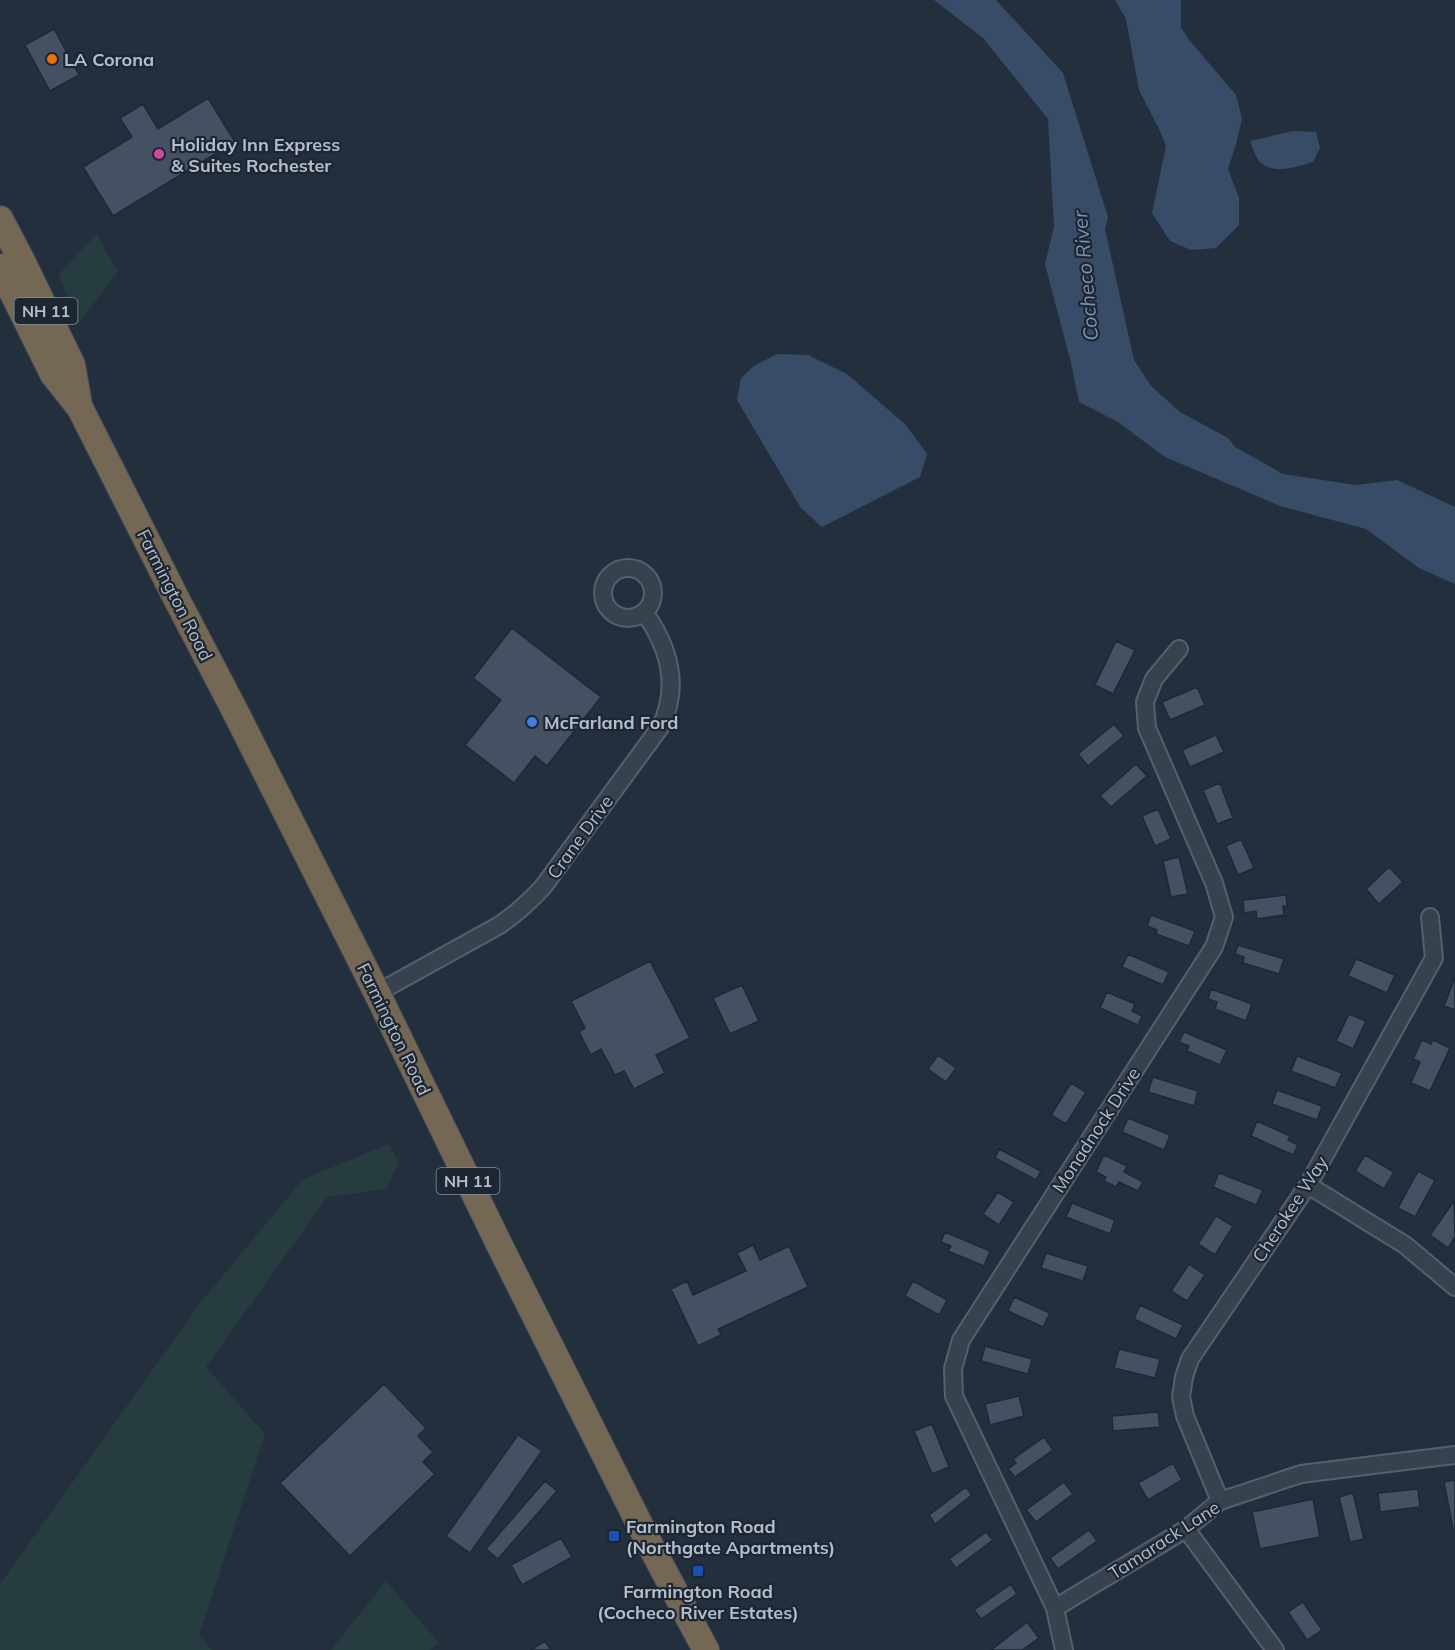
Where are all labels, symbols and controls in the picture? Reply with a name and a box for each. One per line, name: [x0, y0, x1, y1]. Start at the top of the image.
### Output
place label: LA Corona: [64, 48, 154, 71]
marker: LA Corona: [45, 52, 59, 66]
place label: Holiday Inn Express & Suites Rochester: [171, 133, 340, 177]
marker: Holiday Inn Express & Suites Rochester: [152, 147, 166, 161]
water label: Cocheco River: [1067, 209, 1103, 342]
road number: NH 11: [15, 298, 78, 324]
street label: Farmington Road: [132, 525, 218, 665]
place label: McFarland Ford: [544, 711, 678, 734]
marker: McFarland Ford: [525, 715, 539, 729]
street label: Crane Drive: [542, 791, 618, 883]
street label: Farmington Road: [352, 959, 436, 1099]
street label: Monadnock Drive: [1047, 1063, 1145, 1197]
street label: Cherokee Way: [1247, 1151, 1333, 1266]
road number: NH 11: [436, 1168, 500, 1194]
street label: Tamarack Lane: [1104, 1496, 1224, 1584]
place label: Farmington Road (Northgate Apartments): [626, 1515, 835, 1559]
marker: Farmington Road (Northgate Apartments): [607, 1529, 621, 1543]
marker: Farmington Road (Cocheco River Estates): [691, 1564, 705, 1578]
place label: Farmington Road (Cocheco River Estates): [597, 1580, 799, 1624]

